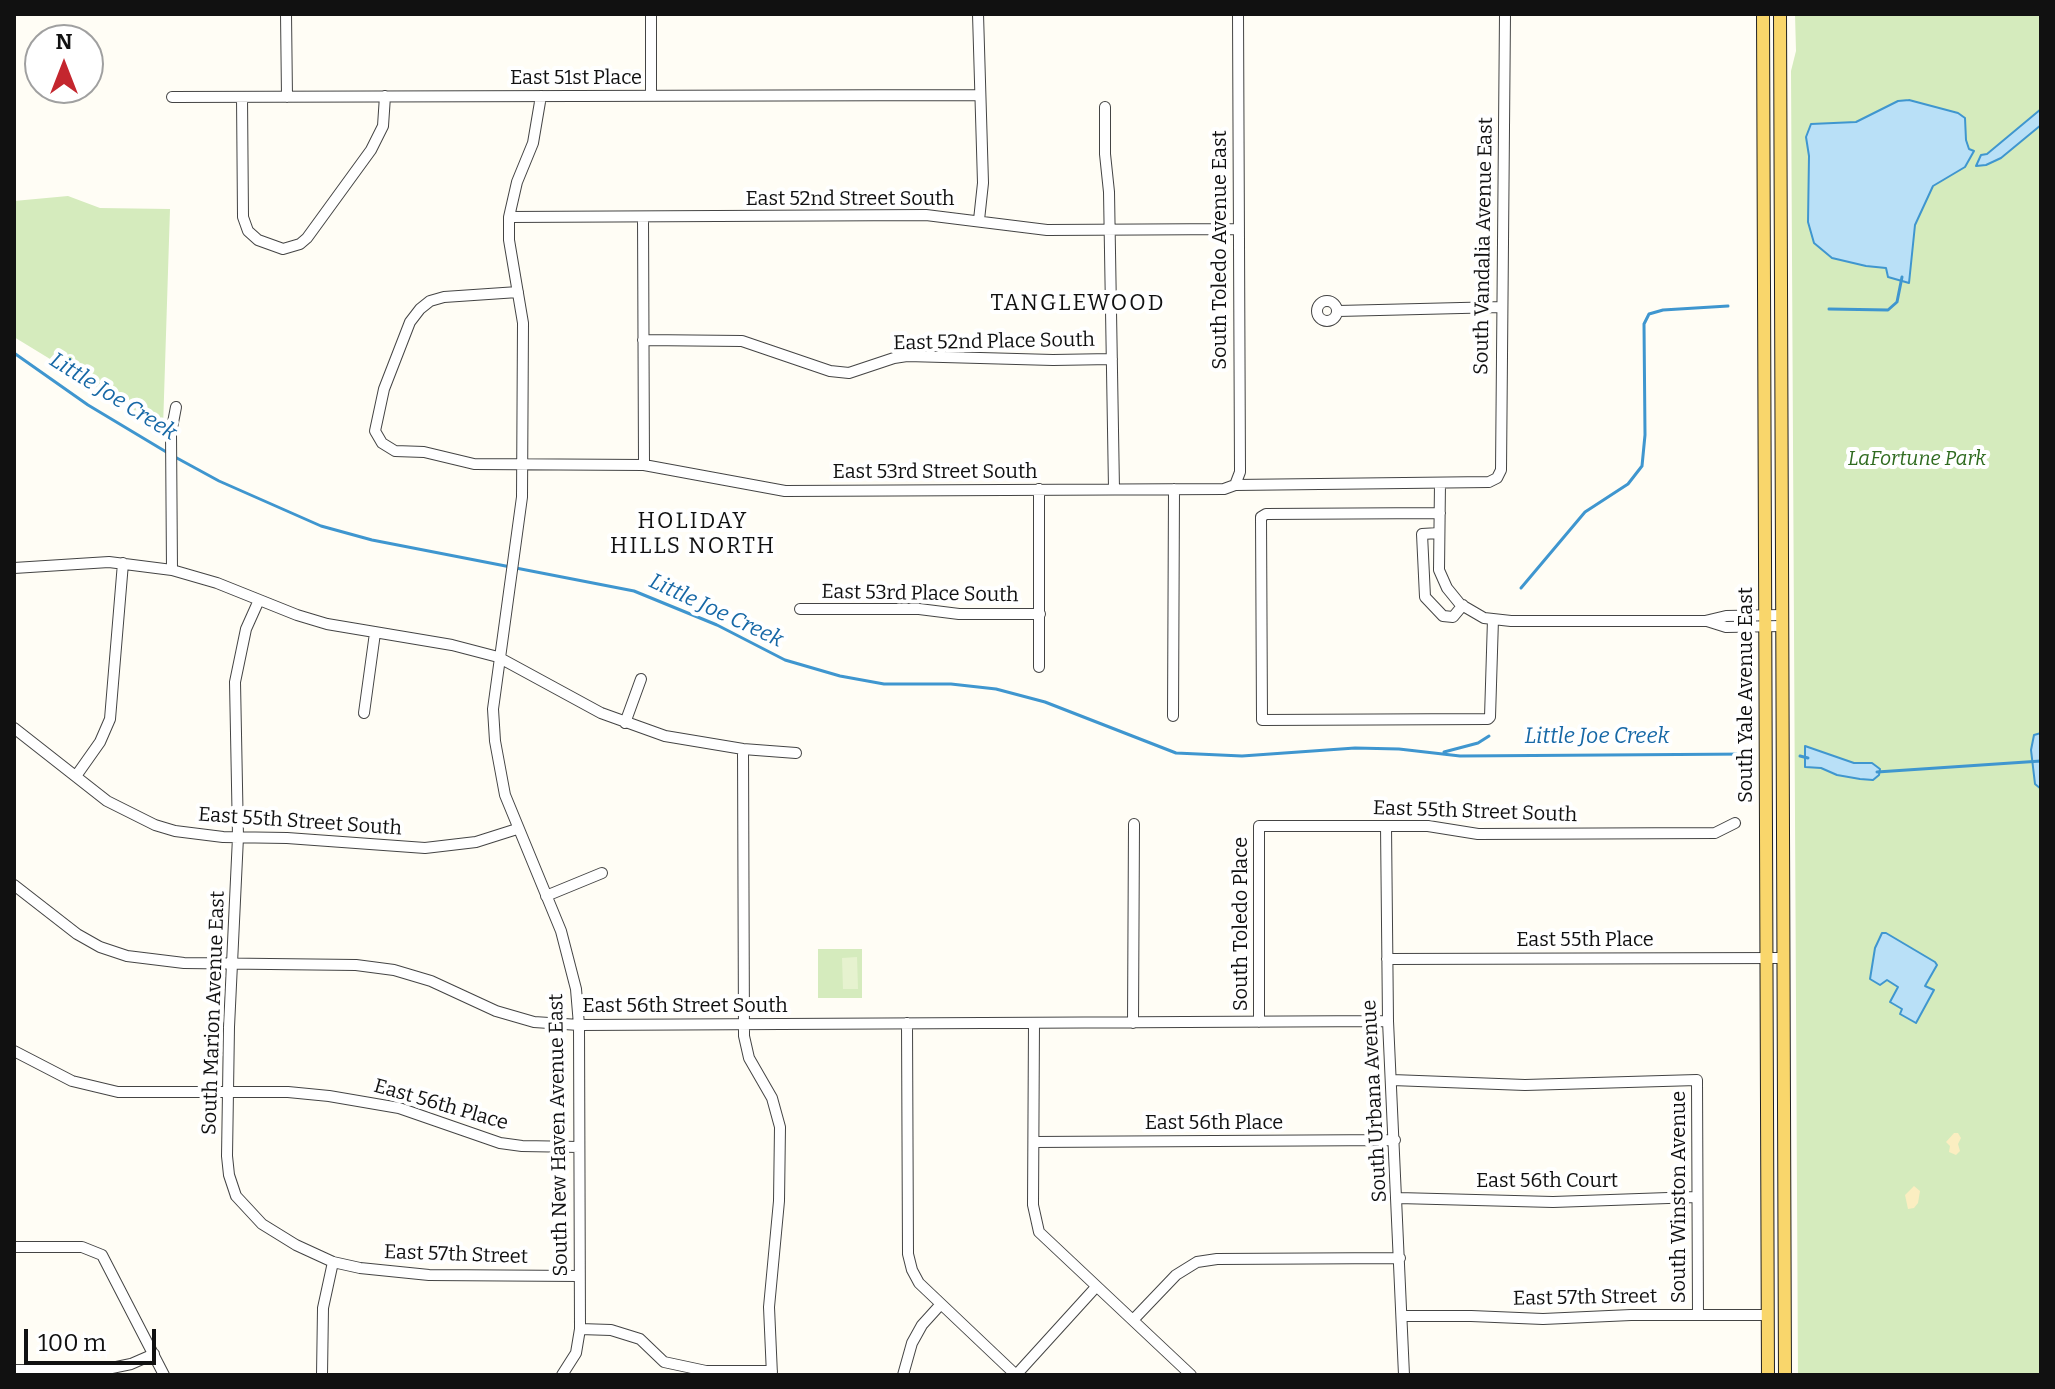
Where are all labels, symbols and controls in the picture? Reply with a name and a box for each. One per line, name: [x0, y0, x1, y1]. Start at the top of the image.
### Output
north arrow: [24, 24, 104, 104]
text: N: [56, 28, 72, 55]
street label: East 51st Place: [510, 66, 642, 90]
street label: South Vandalia Avenue East: [1470, 117, 1498, 375]
street label: South Toledo Avenue East: [1208, 130, 1232, 370]
street label: East 52nd Street South: [745, 187, 955, 211]
district label: TANGLEWOOD: [991, 291, 1165, 317]
street label: East 52nd Place South: [893, 328, 1095, 356]
water label: Little Joe Creek: [45, 347, 181, 447]
park label: LaFortune Park: [1848, 447, 1986, 471]
street label: East 53rd Street South: [833, 460, 1037, 484]
district label: HOLIDAY HILLS NORTH: [610, 509, 776, 560]
water label: Little Joe Creek: [645, 568, 787, 654]
street label: East 53rd Place South: [821, 580, 1019, 608]
street label: South Yale Avenue East: [1734, 587, 1758, 803]
water label: Little Joe Creek: [1525, 724, 1669, 750]
street label: East 55th Street South: [1373, 796, 1577, 828]
street label: East 55th Street South: [197, 803, 403, 841]
street label: South Toledo Place: [1229, 837, 1253, 1011]
street label: South Marion Avenue East: [198, 890, 230, 1136]
street label: East 55th Place: [1516, 928, 1654, 952]
street label: South New Haven Avenue East: [545, 993, 573, 1277]
street label: East 56th Street South: [582, 994, 788, 1018]
street label: South Urbana Avenue: [1358, 999, 1392, 1203]
street label: East 56th Place: [371, 1074, 511, 1136]
street label: South Winston Avenue: [1667, 1091, 1691, 1303]
street label: East 56th Place: [1145, 1111, 1283, 1135]
street label: East 56th Court: [1476, 1169, 1618, 1193]
street label: East 57th Street: [384, 1240, 528, 1270]
street label: East 57th Street: [1513, 1285, 1657, 1311]
scale bar: [28, 1313, 160, 1363]
text: 100 m: [38, 1329, 106, 1357]

